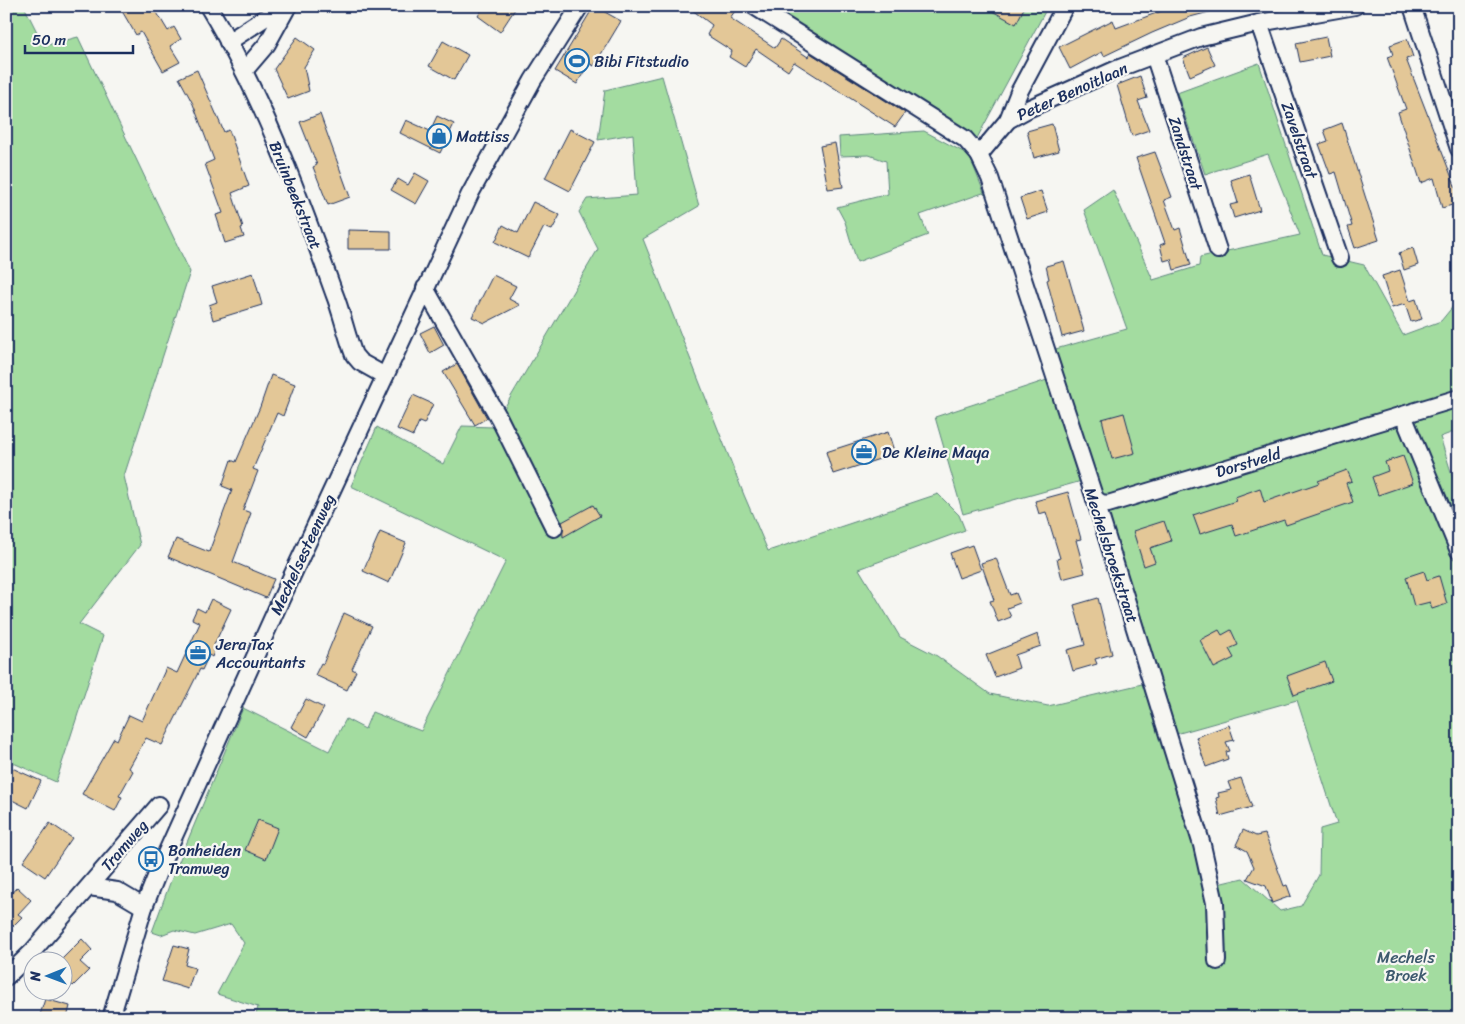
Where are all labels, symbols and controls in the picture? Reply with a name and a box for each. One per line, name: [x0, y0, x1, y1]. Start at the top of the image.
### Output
scale bar: [25, 22, 132, 54]
text: 50 m: [32, 27, 67, 53]
place label: Bibi Fitstudio: [594, 47, 689, 76]
sports icon: Bibi Fitstudio: [564, 48, 590, 74]
street label: Peter Benoitlaan: [1012, 54, 1133, 129]
street label: Zavelstraat: [1273, 98, 1326, 183]
street label: Zandstraat: [1160, 112, 1211, 194]
place label: Mattiss: [456, 122, 510, 151]
shop icon: Mattiss: [426, 123, 452, 149]
street label: Bruinbeekstraat: [261, 137, 330, 254]
place label: De Kleine Maya: [882, 438, 989, 467]
street label: Dorstveld: [1212, 438, 1286, 486]
office icon: De Kleine Maya: [851, 439, 877, 465]
street label: Mechelsbroekstraat: [1076, 484, 1147, 627]
street label: Mechelsesteenweg: [262, 489, 343, 620]
place label: Jera Tax Accountants: [215, 630, 306, 677]
office icon: Jera Tax Accountants: [185, 640, 211, 666]
street label: Tramweg: [93, 813, 156, 878]
place label: Bonheiden Tramweg: [168, 836, 242, 883]
bus stop icon: Bonheiden Tramweg: [138, 846, 164, 872]
park label: Mechels Broek: [1377, 943, 1436, 990]
north arrow: [22, 952, 72, 1002]
text: N: [23, 971, 48, 982]

